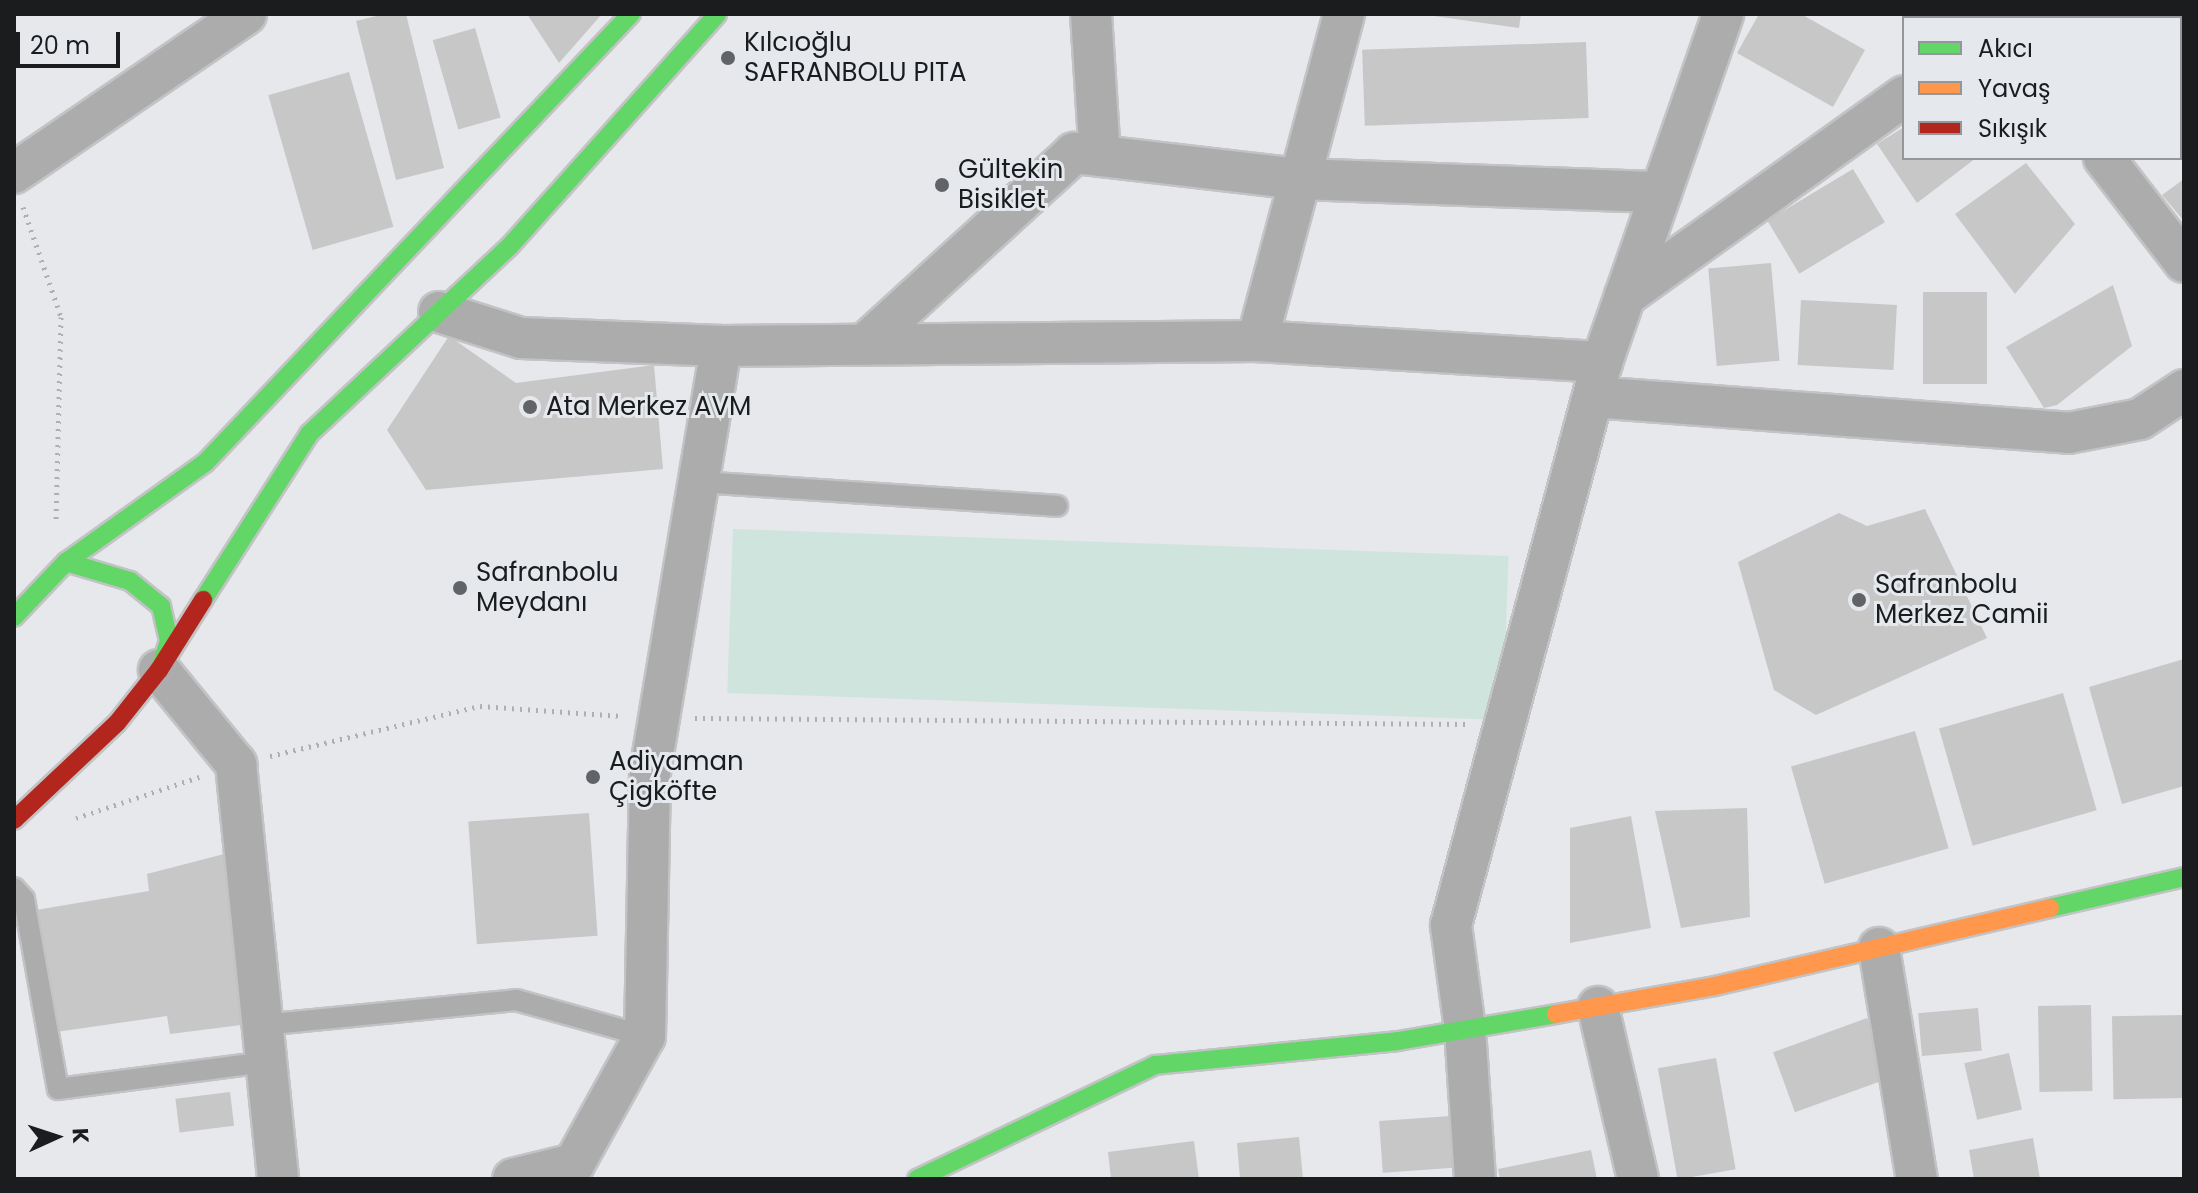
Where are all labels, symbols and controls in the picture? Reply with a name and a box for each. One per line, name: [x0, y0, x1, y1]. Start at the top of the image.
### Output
scale bar: [20, 16, 124, 66]
legend: [1902, 16, 2182, 160]
place label: Kılcıoğlu SAFRANBOLU PITA: [744, 27, 967, 88]
text: 20 m: [30, 29, 90, 62]
text: Akıcı: [1978, 32, 2033, 65]
marker: Kılcıoğlu SAFRANBOLU PITA: [719, 49, 737, 67]
text: Yavaş: [1978, 72, 2050, 105]
text: Sıkışık: [1978, 112, 2047, 145]
place label: Gültekin Bisiklet: [958, 154, 1063, 216]
marker: Gültekin Bisiklet: [933, 176, 951, 194]
place label: Ata Merkez AVM: [546, 391, 751, 423]
marker: Ata Merkez AVM: [521, 398, 539, 416]
place label: Safranbolu Meydanı: [476, 557, 619, 618]
place label: Safranbolu Merkez Camii: [1875, 569, 2049, 630]
marker: Safranbolu Meydanı: [451, 579, 469, 597]
marker: Safranbolu Merkez Camii: [1850, 591, 1868, 609]
place label: Adiyaman Çigköfte: [609, 746, 744, 808]
marker: Adiyaman Çigköfte: [584, 768, 602, 786]
north arrow: [16, 1097, 96, 1177]
text: K: [65, 1127, 96, 1144]

